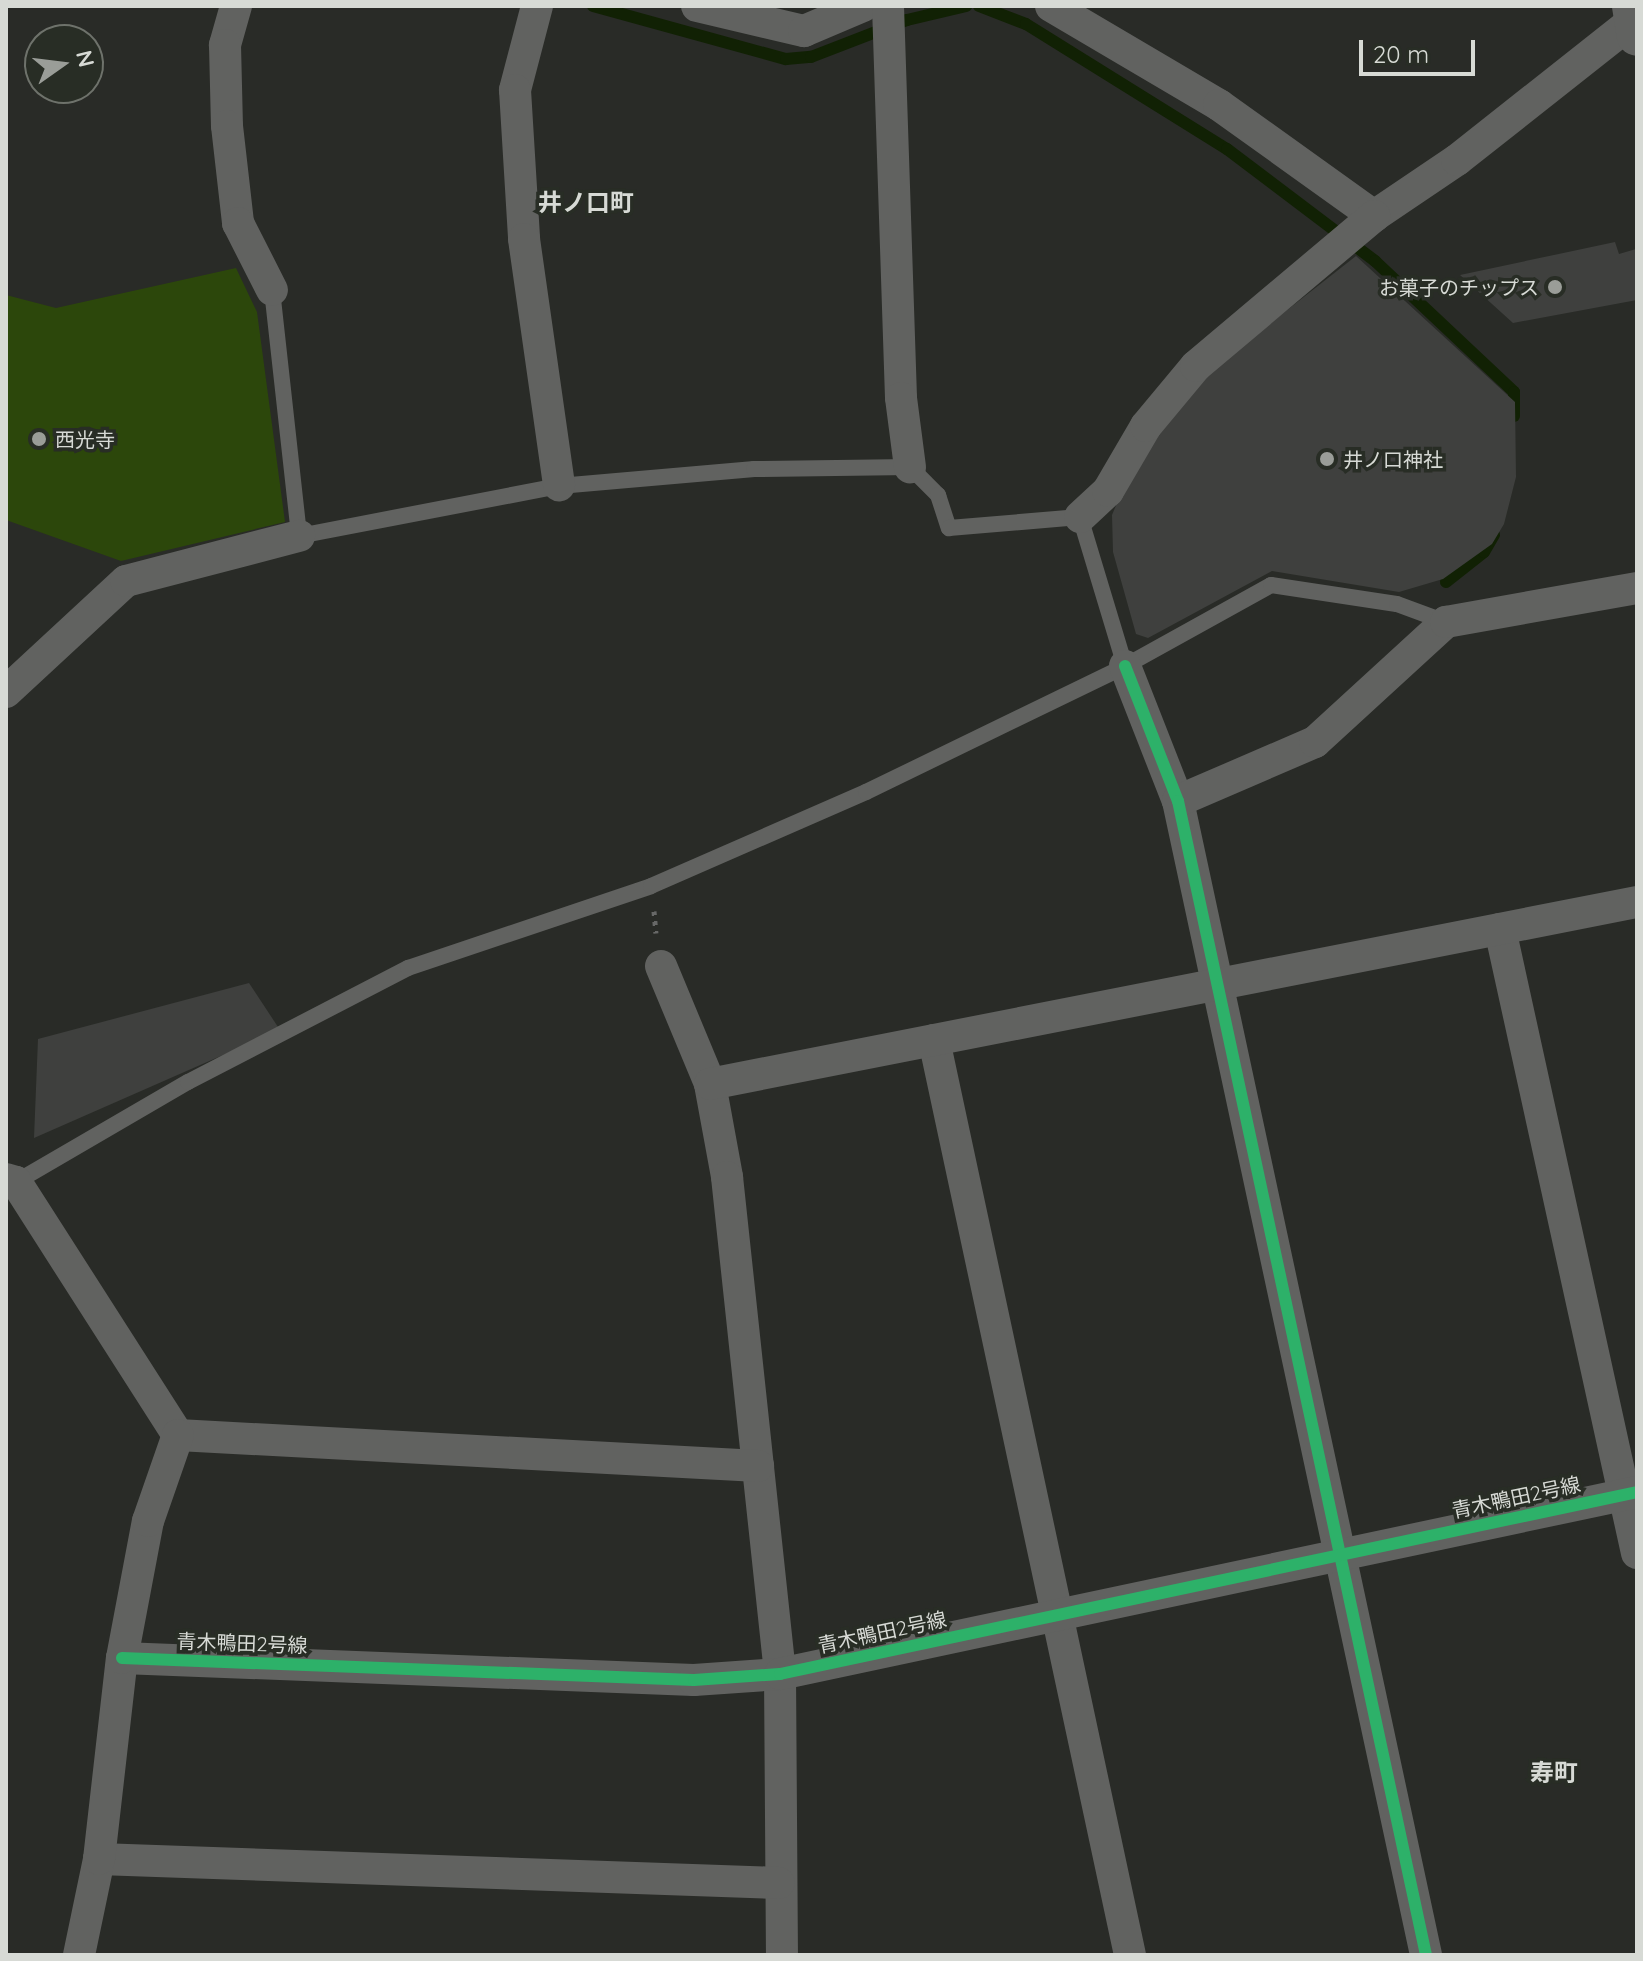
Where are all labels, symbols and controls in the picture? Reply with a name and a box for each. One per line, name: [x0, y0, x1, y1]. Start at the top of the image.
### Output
north arrow: [24, 24, 104, 104]
scale bar: [1363, 24, 1479, 74]
text: 20 m: [1373, 39, 1429, 69]
text: N: [70, 47, 101, 70]
district label: 井ノ口町: [538, 189, 634, 217]
place label: お菓子のチップス: [1379, 275, 1539, 299]
marker: お菓子のチップス: [1546, 278, 1564, 296]
place label: 西光寺: [55, 427, 115, 451]
marker: 西光寺: [30, 430, 48, 448]
place label: 井ノ口神社: [1343, 447, 1443, 471]
marker: 井ノ口神社: [1318, 450, 1336, 468]
street label: 青木鴨田2号線: [1449, 1472, 1583, 1522]
street label: 青木鴨田2号線: [815, 1607, 949, 1657]
street label: 青木鴨田2号線: [176, 1629, 308, 1657]
district label: 寿町: [1530, 1759, 1578, 1787]

